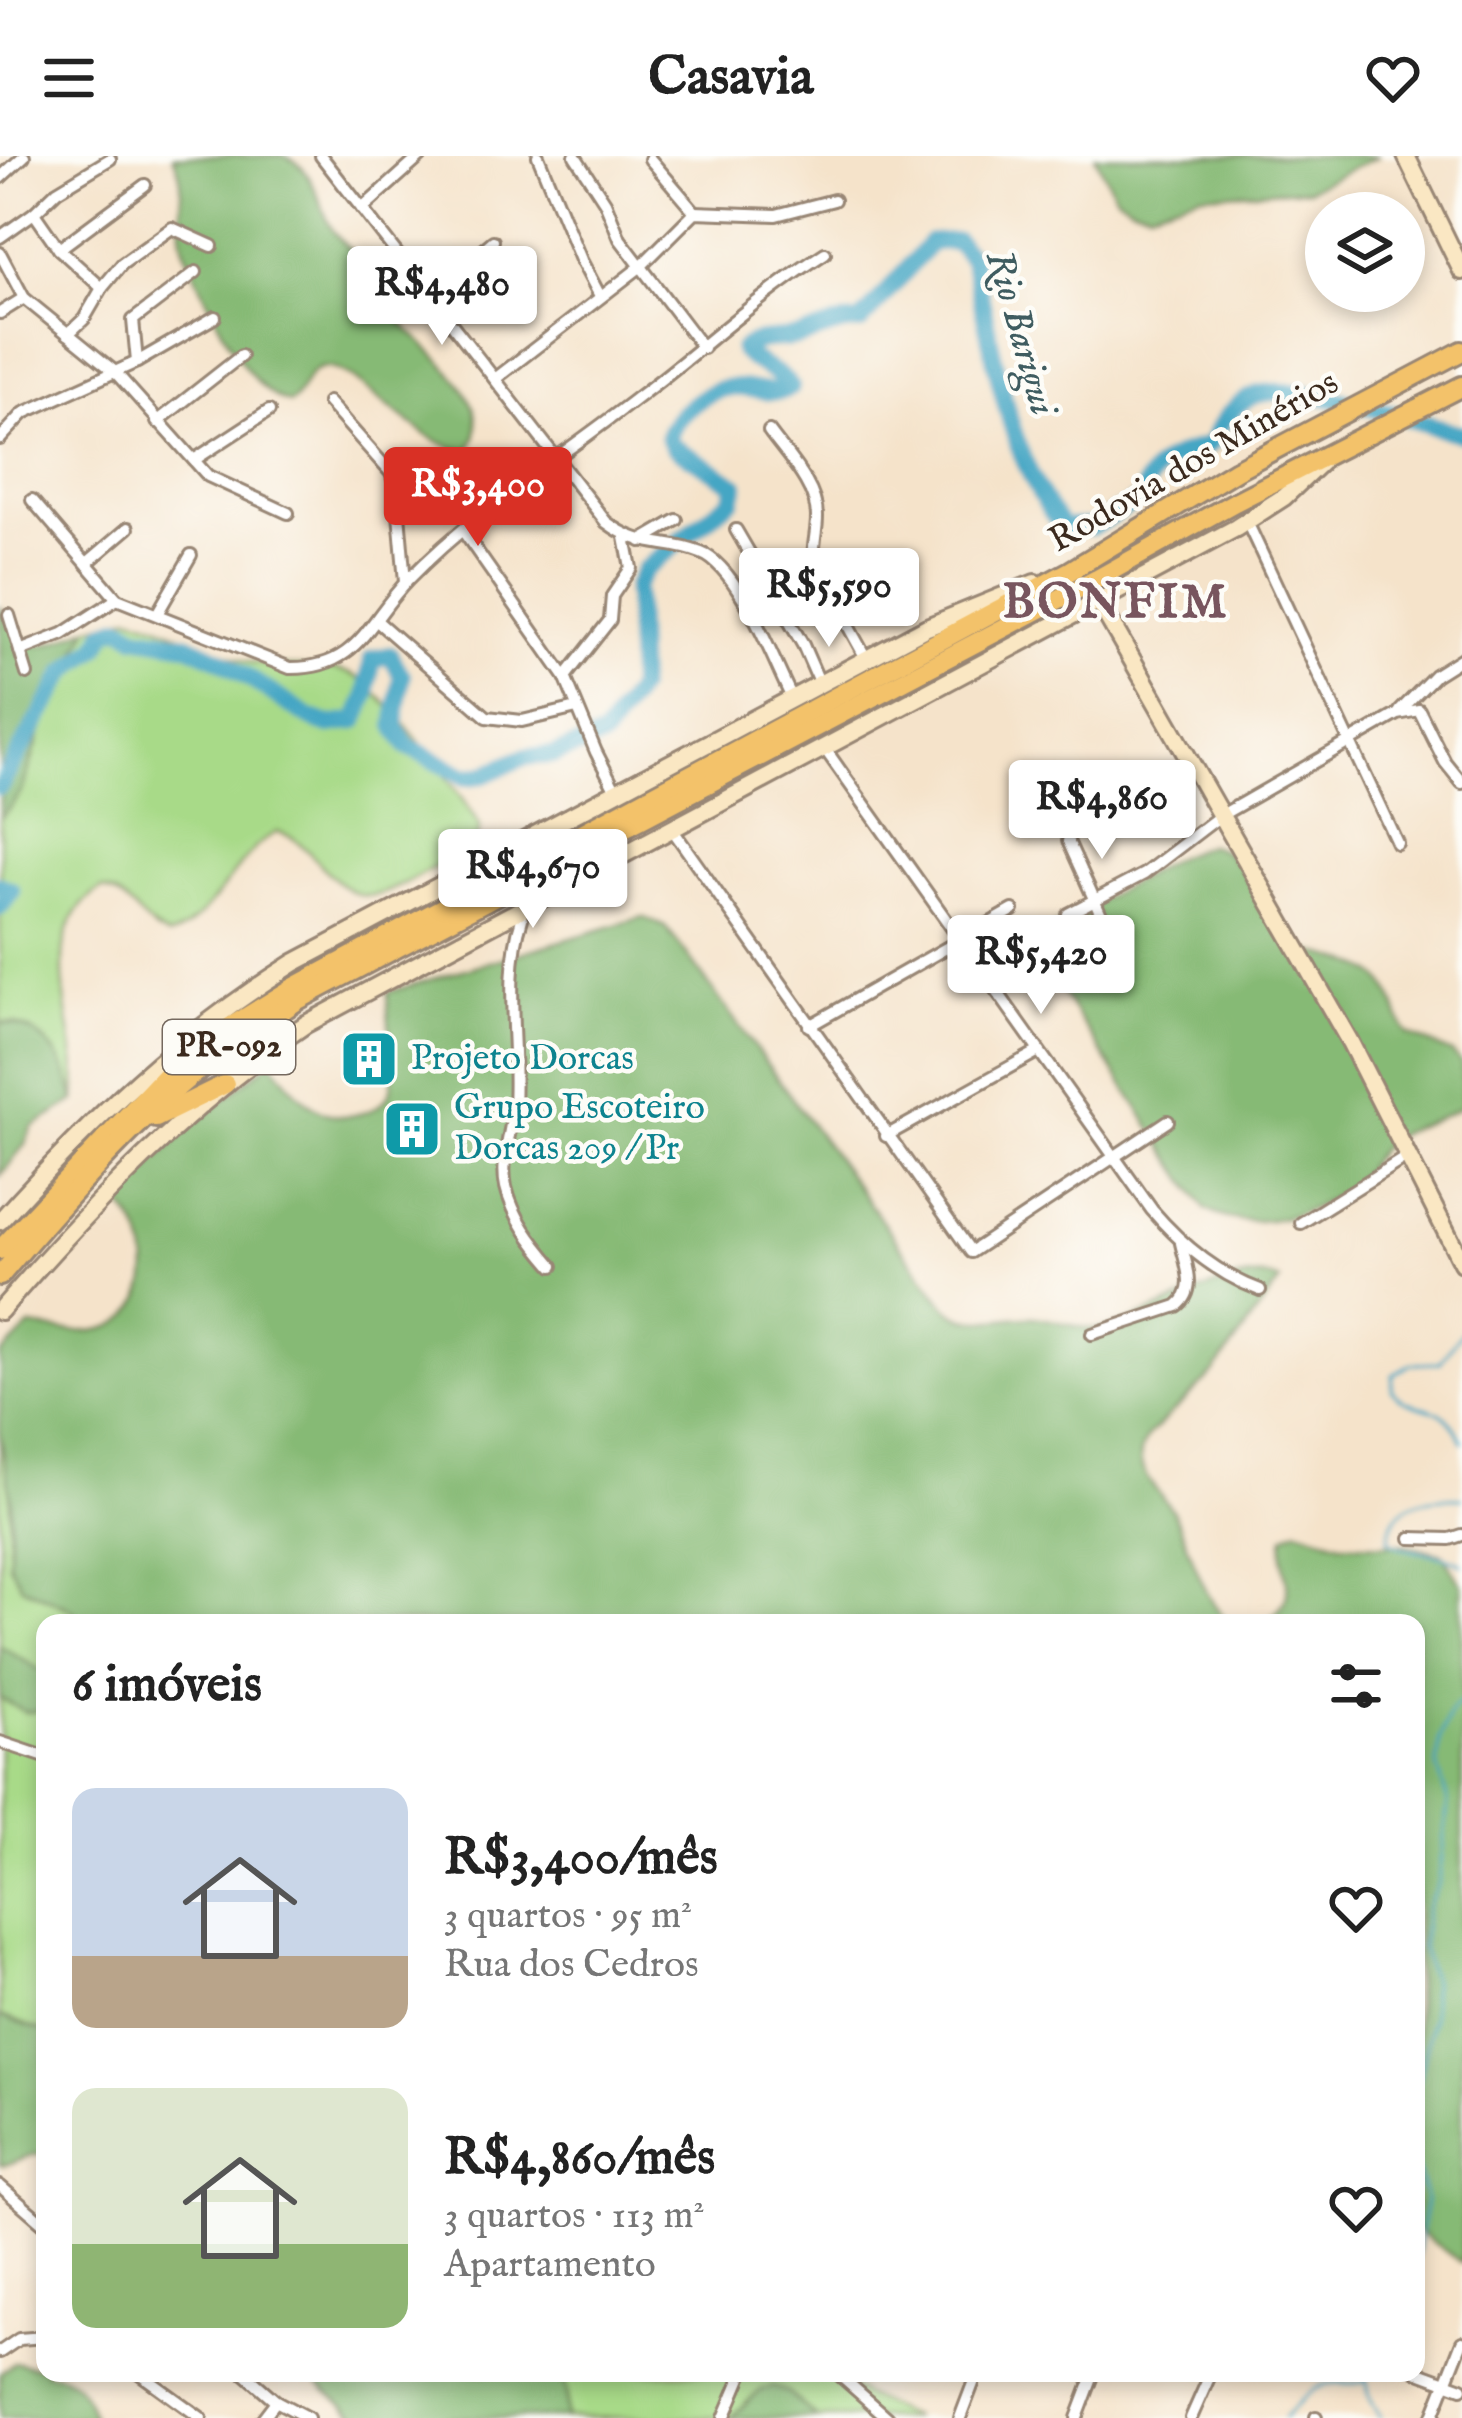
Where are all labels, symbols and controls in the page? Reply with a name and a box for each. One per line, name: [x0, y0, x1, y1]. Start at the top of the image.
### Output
text: Casavia: [648, 44, 814, 113]
icon: menu: [36, 45, 102, 111]
icon: heart: [1360, 45, 1426, 111]
map controls: [1305, 192, 1425, 312]
button: layers: [1305, 192, 1425, 312]
water label: Rio Barigui: [972, 245, 1068, 424]
pin: R$4,480: [331, 246, 553, 348]
text: R$4,480: [374, 260, 510, 309]
street label: Rodovia dos Minérios: [1041, 360, 1347, 564]
pin: R$3,400: [367, 447, 589, 549]
text: R$3,400: [411, 461, 545, 510]
pin: R$5,590: [718, 548, 940, 650]
text: R$5,590: [766, 562, 892, 611]
district label: BONFIM: [1003, 574, 1229, 634]
pin: R$4,860: [991, 760, 1213, 862]
text: R$4,860: [1036, 774, 1168, 823]
pin: R$4,670: [422, 829, 644, 931]
text: R$4,670: [465, 843, 601, 892]
pin: R$5,420: [930, 915, 1152, 1017]
text: R$5,420: [974, 929, 1108, 978]
road number: PR-092: [163, 1020, 295, 1074]
building icon: Projeto Dorcas: [338, 1028, 400, 1090]
place label: Projeto Dorcas: [411, 1036, 634, 1082]
place label: Grupo Escoteiro Dorcas 209 / Pr: [454, 1085, 705, 1172]
building icon: Grupo Escoteiro Dorcas 209 / Pr: [381, 1098, 443, 1160]
icon: filters: [1323, 1653, 1389, 1719]
text: 6 imóveis: [72, 1654, 262, 1719]
text: R$3,400/mês: [444, 1827, 718, 1892]
icon: home: [168, 1836, 312, 1980]
icon: heart: [1323, 1875, 1389, 1941]
text: 3 quartos · 95 m²: [444, 1892, 692, 1941]
text: Rua dos Cedros: [444, 1941, 699, 1990]
text: R$4,860/mês: [444, 2127, 715, 2192]
icon: home: [168, 2136, 312, 2280]
icon: heart: [1323, 2175, 1389, 2241]
text: 3 quartos · 113 m²: [444, 2192, 705, 2241]
text: Apartamento: [444, 2241, 656, 2290]

